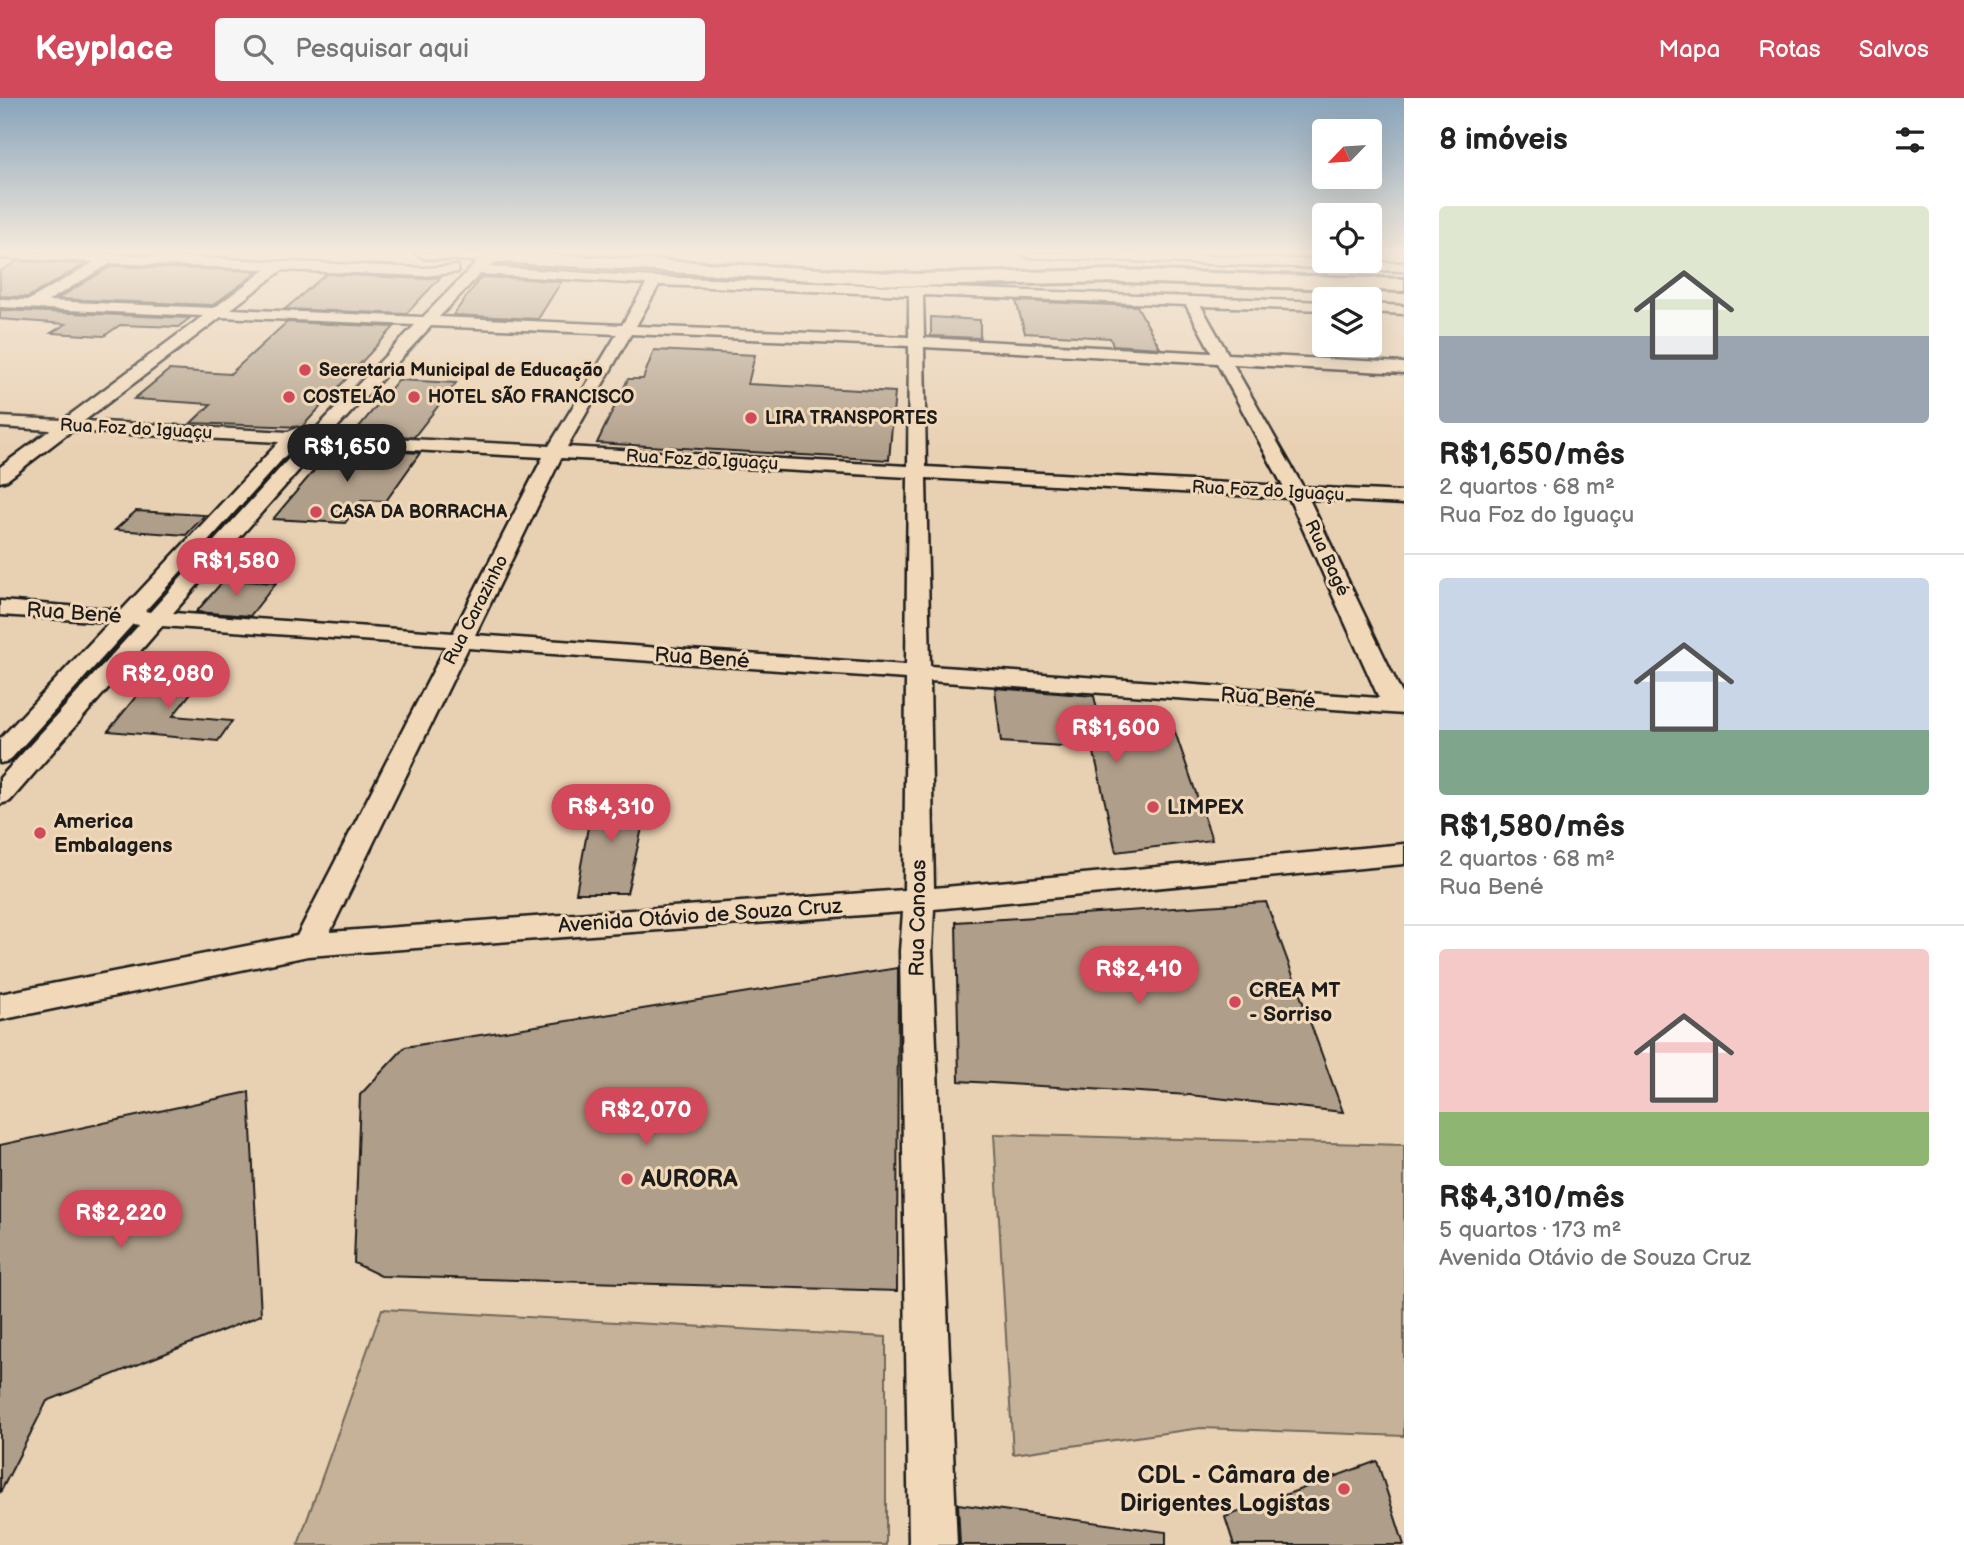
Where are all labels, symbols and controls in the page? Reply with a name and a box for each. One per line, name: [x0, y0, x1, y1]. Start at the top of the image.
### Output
search box: [215, 18, 705, 81]
text: Keyplace: [35, 29, 173, 69]
icon: search: [239, 30, 277, 68]
text: Pesquisar aqui: [295, 34, 469, 65]
text: Mapa: [1658, 35, 1720, 64]
text: Rotas: [1758, 35, 1821, 64]
text: Salvos: [1859, 35, 1929, 64]
north arrow: [1312, 119, 1382, 189]
map controls: [1312, 119, 1382, 357]
icon: filters: [1891, 121, 1929, 159]
text: 8 imóveis: [1439, 122, 1568, 158]
button: locate: [1312, 203, 1382, 273]
icon: home: [1621, 252, 1747, 378]
button: layers: [1312, 287, 1382, 357]
place label: Secretaria Municipal de Educação: [319, 360, 603, 381]
marker: Secretaria Municipal de Educação: [297, 362, 313, 378]
place label: COSTELÃO: [303, 385, 396, 408]
place label: HOTEL SÃO FRANCISCO: [428, 385, 634, 408]
marker: COSTELÃO: [281, 389, 297, 405]
marker: HOTEL SÃO FRANCISCO: [406, 389, 422, 405]
place label: LIRA TRANSPORTES: [765, 408, 937, 429]
marker: LIRA TRANSPORTES: [743, 410, 759, 426]
street label: Rua Foz do Iguaçu: [59, 415, 213, 443]
pin: R$1,650: [282, 424, 412, 484]
text: R$1,650: [303, 433, 391, 461]
text: R$1,650/mês: [1439, 437, 1625, 473]
street label: Rua Foz do Iguaçu: [625, 446, 779, 474]
text: 2 quartos · 68 m²: [1439, 473, 1615, 501]
street label: Rua Foz do Iguaçu: [1191, 477, 1345, 505]
text: Rua Foz do Iguaçu: [1439, 501, 1634, 529]
place label: CASA DA BORRACHA: [330, 502, 508, 523]
marker: CASA DA BORRACHA: [308, 504, 324, 520]
street label: Rua Bagé: [1300, 517, 1354, 600]
pin: R$1,580: [171, 538, 301, 598]
text: R$1,580: [192, 547, 280, 575]
street label: Rua Carazinho: [439, 552, 513, 668]
street label: Rua Bené: [25, 597, 123, 629]
icon: home: [1621, 624, 1747, 750]
street label: Rua Bené: [653, 642, 751, 674]
pin: R$2,080: [103, 652, 233, 711]
text: R$2,080: [122, 660, 214, 688]
street label: Rua Bené: [1219, 682, 1317, 714]
pin: R$1,600: [1051, 706, 1181, 765]
text: R$1,600: [1072, 714, 1160, 742]
pin: R$4,310: [546, 784, 676, 844]
text: R$4,310: [567, 793, 655, 821]
place label: LIMPEX: [1167, 795, 1244, 820]
marker: LIMPEX: [1145, 799, 1161, 815]
place label: America Embalagens: [53, 809, 173, 858]
text: R$1,580/mês: [1439, 809, 1625, 845]
marker: America Embalagens: [32, 825, 48, 841]
text: 2 quartos · 68 m²: [1439, 845, 1615, 873]
street label: Rua Canoas: [904, 859, 932, 977]
text: Rua Bené: [1439, 873, 1544, 901]
street label: Avenida Otávio de Souza Cruz: [557, 894, 844, 938]
pin: R$2,410: [1074, 946, 1204, 1006]
text: R$2,410: [1096, 955, 1182, 983]
place label: CREA MT - Sorriso: [1249, 978, 1341, 1027]
marker: CREA MT - Sorriso: [1227, 994, 1243, 1010]
icon: home: [1621, 995, 1747, 1121]
pin: R$2,070: [581, 1088, 711, 1147]
text: R$2,070: [600, 1096, 692, 1124]
place label: AURORA: [640, 1165, 738, 1194]
marker: AURORA: [619, 1171, 635, 1187]
text: R$4,310/mês: [1439, 1180, 1625, 1216]
pin: R$2,220: [56, 1190, 186, 1250]
text: R$2,220: [75, 1199, 167, 1227]
text: 5 quartos · 173 m²: [1439, 1216, 1622, 1244]
text: Avenida Otávio de Souza Cruz: [1439, 1244, 1751, 1272]
place label: CDL - Câmara de Dirigentes Logistas: [1120, 1461, 1330, 1518]
marker: CDL - Câmara de Dirigentes Logistas: [1336, 1481, 1352, 1497]

